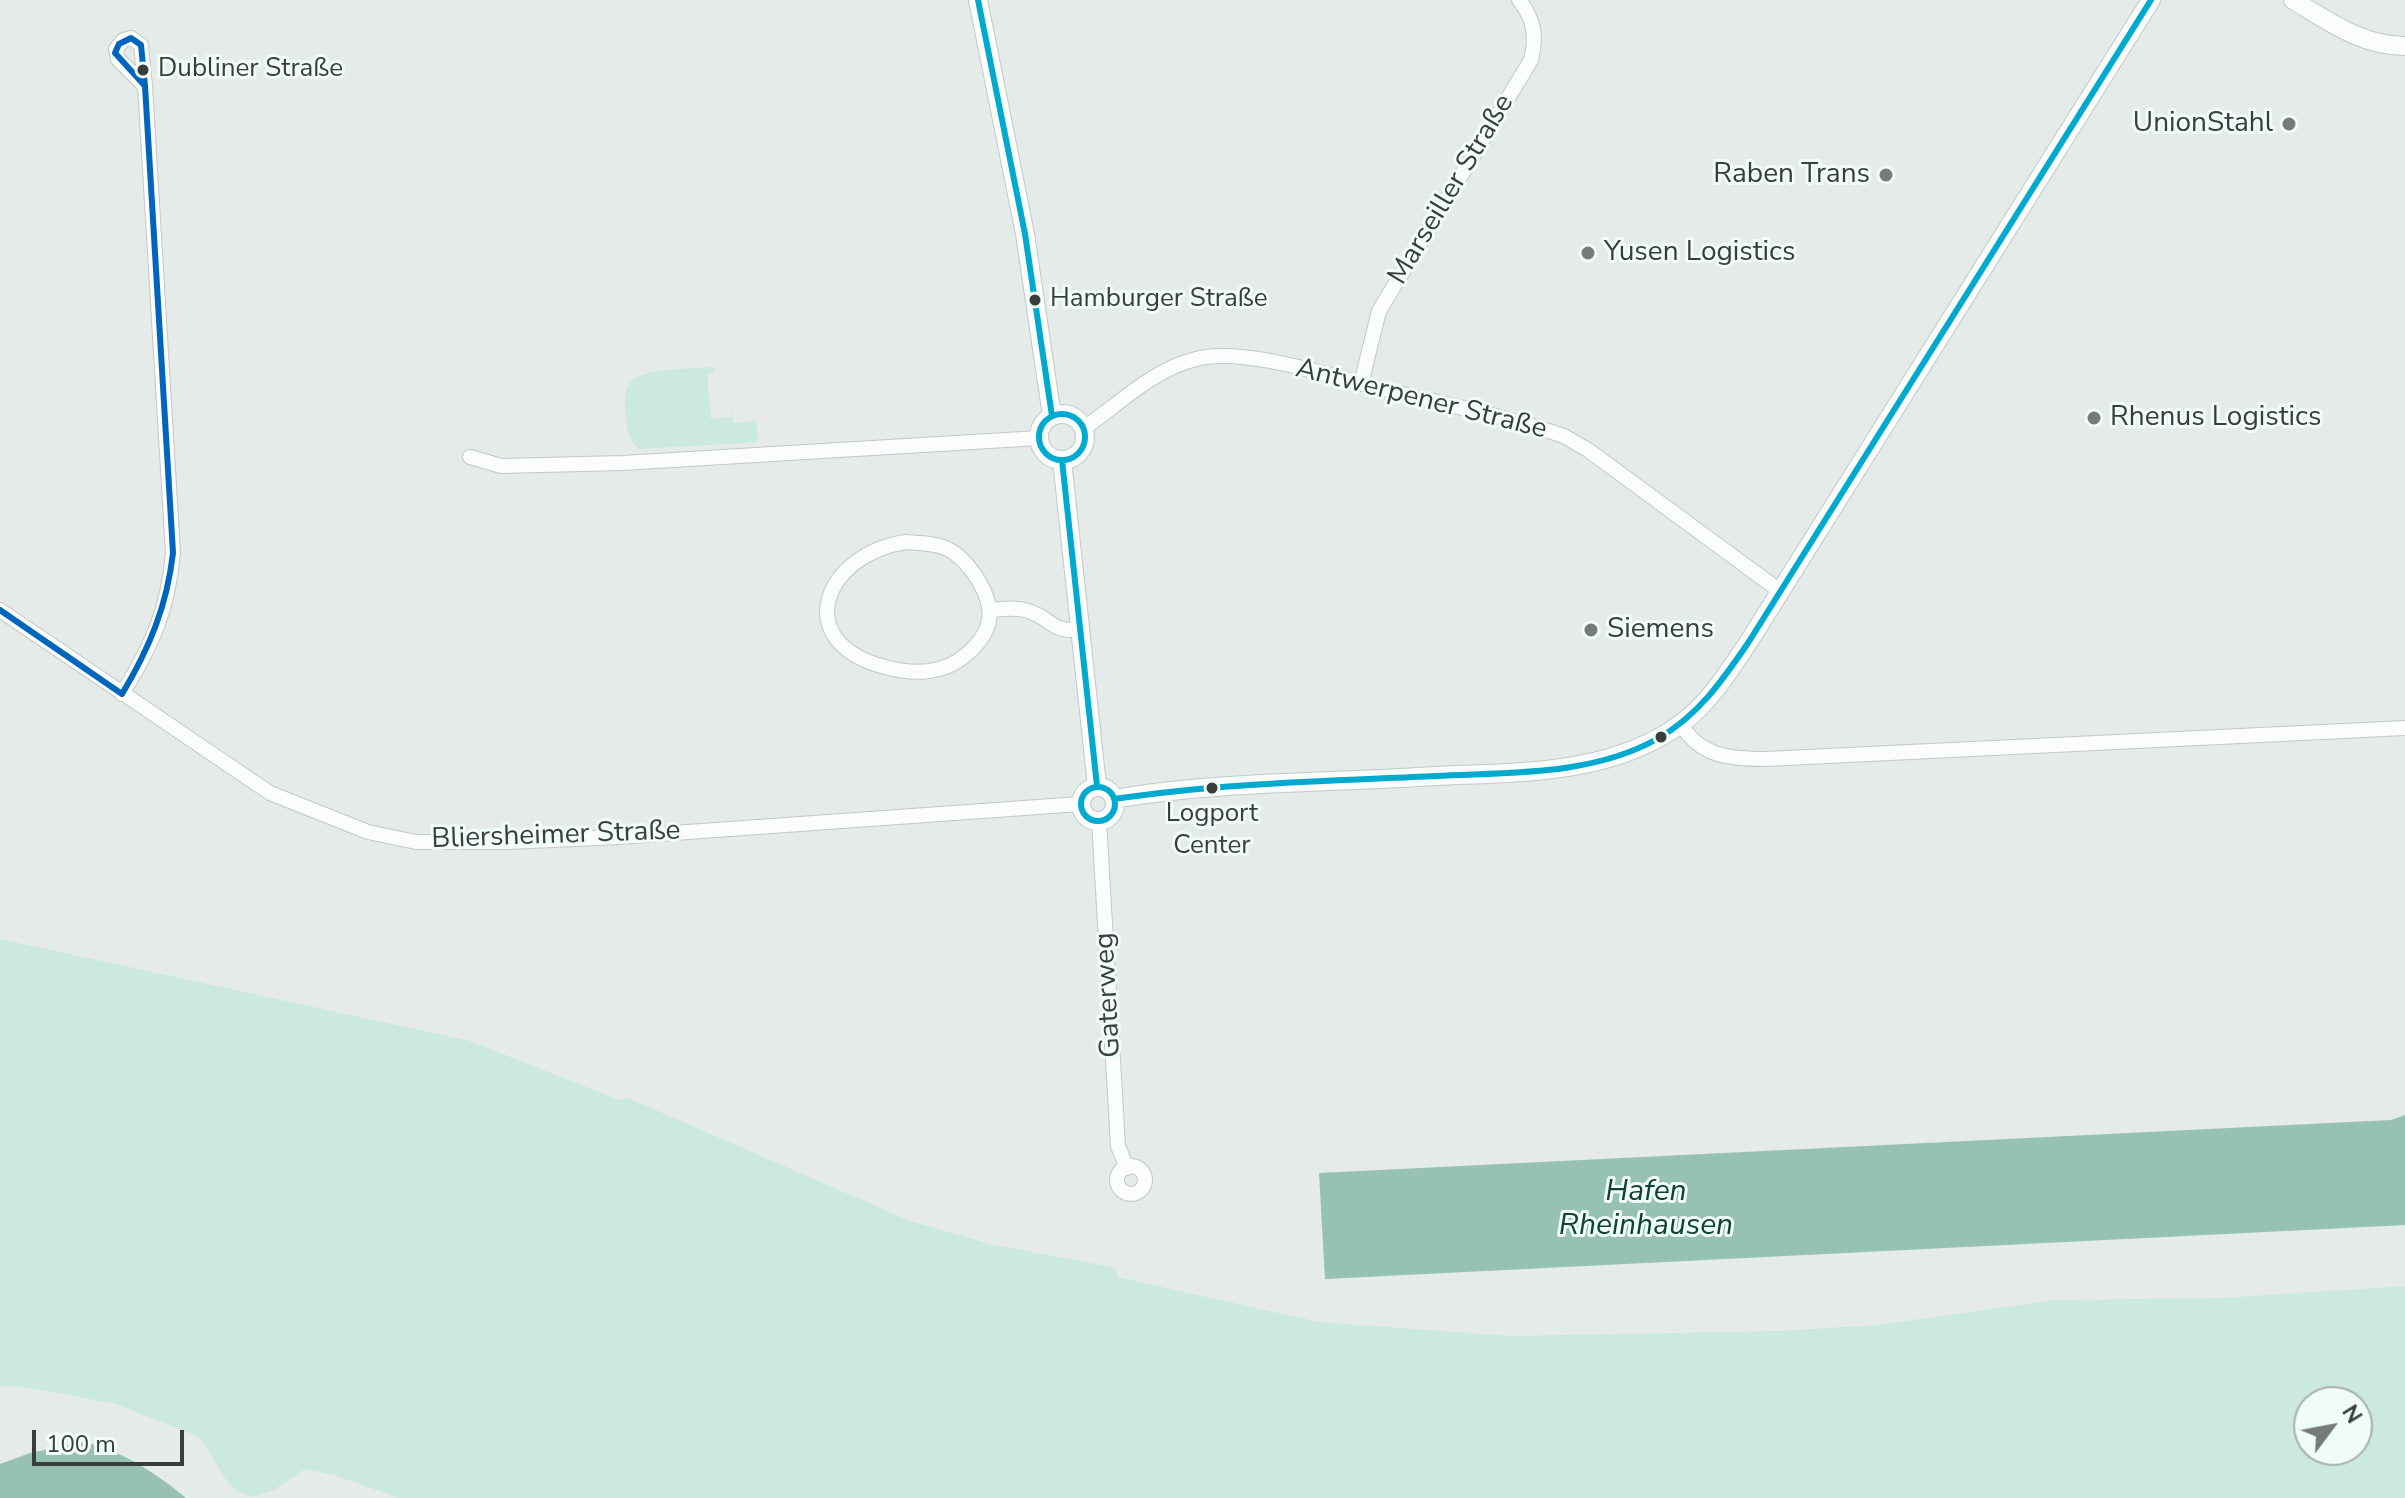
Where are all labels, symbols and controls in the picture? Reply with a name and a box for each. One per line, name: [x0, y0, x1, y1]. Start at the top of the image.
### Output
place label: Dubliner Straße: [158, 54, 343, 86]
marker: Dubliner Straße: [135, 62, 151, 78]
street label: Marseiller Straße: [1382, 89, 1522, 291]
place label: UnionStahl: [2133, 107, 2273, 141]
marker: UnionStahl: [2280, 115, 2298, 133]
place label: Raben Trans: [1713, 158, 1870, 192]
marker: Raben Trans: [1877, 166, 1895, 184]
place label: Yusen Logistics: [1604, 236, 1795, 270]
marker: Yusen Logistics: [1579, 244, 1597, 262]
place label: Hamburger Straße: [1050, 284, 1268, 316]
marker: Hamburger Straße: [1027, 292, 1043, 308]
street label: Antwerpener Straße: [1292, 353, 1550, 447]
place label: Rhenus Logistics: [2110, 401, 2321, 435]
marker: Rhenus Logistics: [2085, 409, 2103, 427]
place label: Siemens: [1607, 613, 1714, 647]
marker: Siemens: [1582, 621, 1600, 639]
unlabelled marker: [1653, 729, 1669, 745]
marker: Logport Center: [1204, 780, 1220, 796]
place label: Logport Center: [1166, 799, 1258, 860]
street label: Bliersheimer Straße: [431, 815, 681, 857]
street label: Gaterweg: [1089, 932, 1129, 1058]
water label: Hafen Rheinhausen: [1559, 1175, 1733, 1246]
north arrow: [2293, 1386, 2373, 1466]
text: N: [2335, 1399, 2369, 1429]
scale bar: [36, 1414, 188, 1464]
text: 100 m: [46, 1428, 116, 1460]

